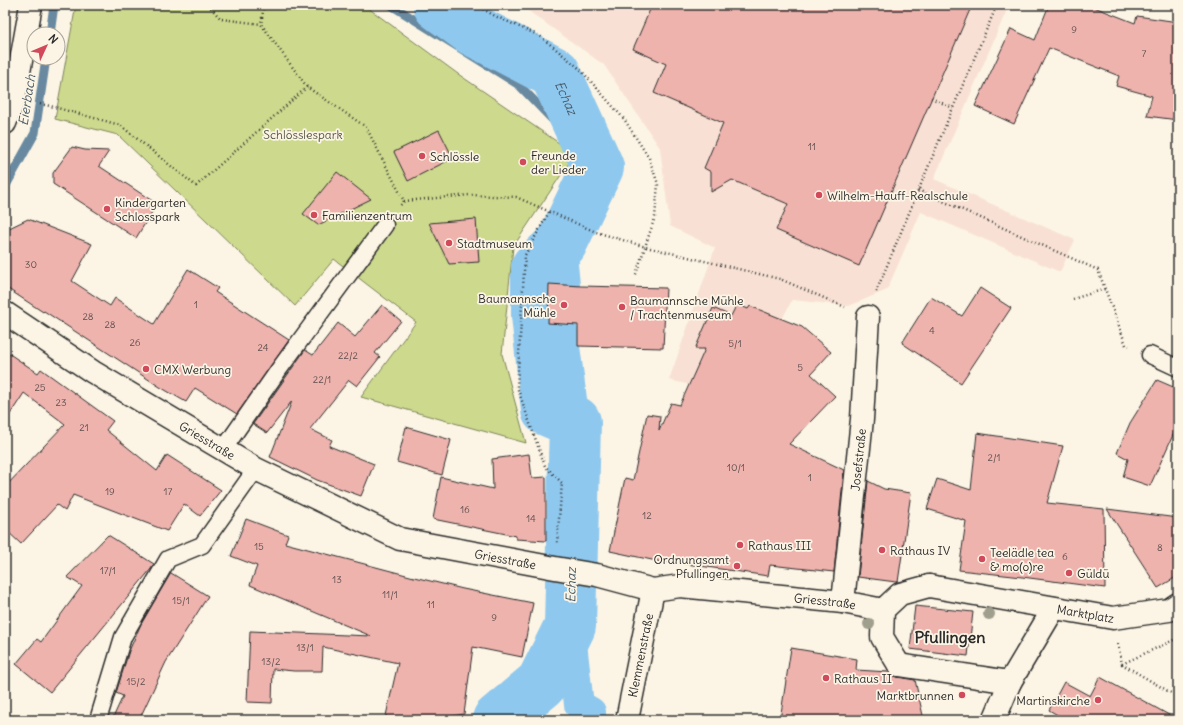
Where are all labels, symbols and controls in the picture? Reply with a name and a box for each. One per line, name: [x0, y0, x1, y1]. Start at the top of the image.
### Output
house number: 9: [1071, 23, 1077, 36]
north arrow: [26, 26, 66, 66]
text: N: [46, 31, 61, 47]
house number: 7: [1142, 47, 1147, 60]
water label: Eierbach: [15, 73, 40, 127]
water label: Echaz: [551, 78, 582, 119]
park label: Schlösslespark: [263, 127, 343, 142]
house number: 11: [808, 140, 816, 153]
place label: Freunde der Lieder: [531, 148, 586, 177]
place label: Schlössle: [430, 149, 479, 164]
marker: Schlössle: [417, 151, 427, 161]
marker: Freunde der Lieder: [518, 157, 528, 167]
place label: Wilhelm-Hauff-Realschule: [827, 188, 968, 203]
marker: Wilhelm-Hauff-Realschule: [814, 190, 824, 200]
place label: Kindergarten Schlosspark: [115, 195, 186, 224]
marker: Kindergarten Schlosspark: [102, 204, 112, 214]
place label: Familienzentrum: [322, 208, 413, 223]
marker: Familienzentrum: [309, 210, 319, 220]
place label: Stadtmuseum: [457, 236, 533, 251]
marker: Stadtmuseum: [444, 238, 454, 248]
house number: 30: [25, 258, 37, 271]
place label: Baumannsche Mühle: [478, 291, 556, 320]
place label: Baumannsche Mühle / Trachtenmuseum: [630, 293, 744, 322]
house number: 1: [194, 298, 198, 311]
marker: Baumannsche Mühle: [559, 300, 569, 310]
marker: Baumannsche Mühle / Trachtenmuseum: [617, 302, 627, 312]
house number: 28: [82, 310, 94, 323]
house number: 28: [104, 318, 116, 331]
house number: 4: [929, 324, 935, 337]
house number: 26: [129, 336, 141, 349]
house number: 5/1: [728, 337, 742, 350]
house number: 24: [257, 341, 269, 354]
house number: 22/2: [338, 349, 359, 362]
house number: 5: [797, 361, 803, 374]
place label: CMX Werbung: [154, 362, 231, 377]
marker: CMX Werbung: [141, 364, 151, 374]
house number: 22/1: [313, 373, 331, 386]
house number: 25: [34, 381, 46, 394]
house number: 23: [55, 396, 67, 409]
street label: Griesstraße: [177, 418, 238, 462]
house number: 21: [79, 421, 89, 434]
street label: Josefstraße: [847, 428, 868, 492]
house number: 2/1: [987, 451, 1001, 464]
house number: 10/1: [727, 461, 745, 474]
house number: 1: [808, 471, 812, 484]
house number: 19: [105, 485, 115, 498]
house number: 17: [164, 485, 173, 498]
house number: 16: [460, 503, 470, 516]
house number: 12: [642, 509, 652, 522]
house number: 14: [526, 512, 536, 525]
place label: Rathaus III: [748, 538, 811, 553]
house number: 15: [254, 540, 264, 553]
marker: Rathaus III: [735, 540, 745, 550]
house number: 8: [1157, 541, 1163, 554]
place label: Rathaus IV: [890, 543, 951, 558]
marker: Rathaus IV: [877, 545, 887, 555]
place label: Teelädle tea & mo(o)re: [990, 545, 1054, 574]
street label: Griesstraße: [473, 546, 537, 572]
house number: 6: [1062, 550, 1068, 563]
place label: Ordnungsamt Pfullingen: [654, 552, 729, 581]
marker: Teelädle tea & mo(o)re: [977, 554, 987, 564]
marker: Ordnungsamt Pfullingen: [732, 561, 742, 571]
house number: 17/1: [100, 564, 116, 577]
water label: Echaz: [562, 565, 580, 603]
place label: Güldü: [1077, 566, 1109, 581]
marker: Güldü: [1064, 568, 1074, 578]
house number: 13: [332, 573, 342, 586]
house number: 11/1: [382, 588, 398, 601]
street label: Griesstraße: [793, 590, 857, 612]
house number: 15/1: [172, 594, 190, 607]
house number: 11: [427, 598, 435, 611]
street label: Marktplatz: [1056, 601, 1116, 626]
house number: 9: [491, 611, 497, 624]
street label: Klemmenstraße: [624, 612, 656, 699]
district label: Pfullingen: [914, 627, 986, 648]
house number: 13/1: [296, 641, 314, 654]
house number: 13/2: [262, 655, 281, 668]
place label: Rathaus II: [834, 671, 892, 686]
marker: Rathaus II: [821, 673, 831, 683]
house number: 15/2: [127, 675, 146, 688]
place label: Marktbrunnen: [877, 688, 954, 703]
marker: Marktbrunnen: [957, 690, 967, 700]
place label: Martinskirche: [1016, 693, 1090, 708]
marker: Martinskirche: [1093, 695, 1103, 705]

